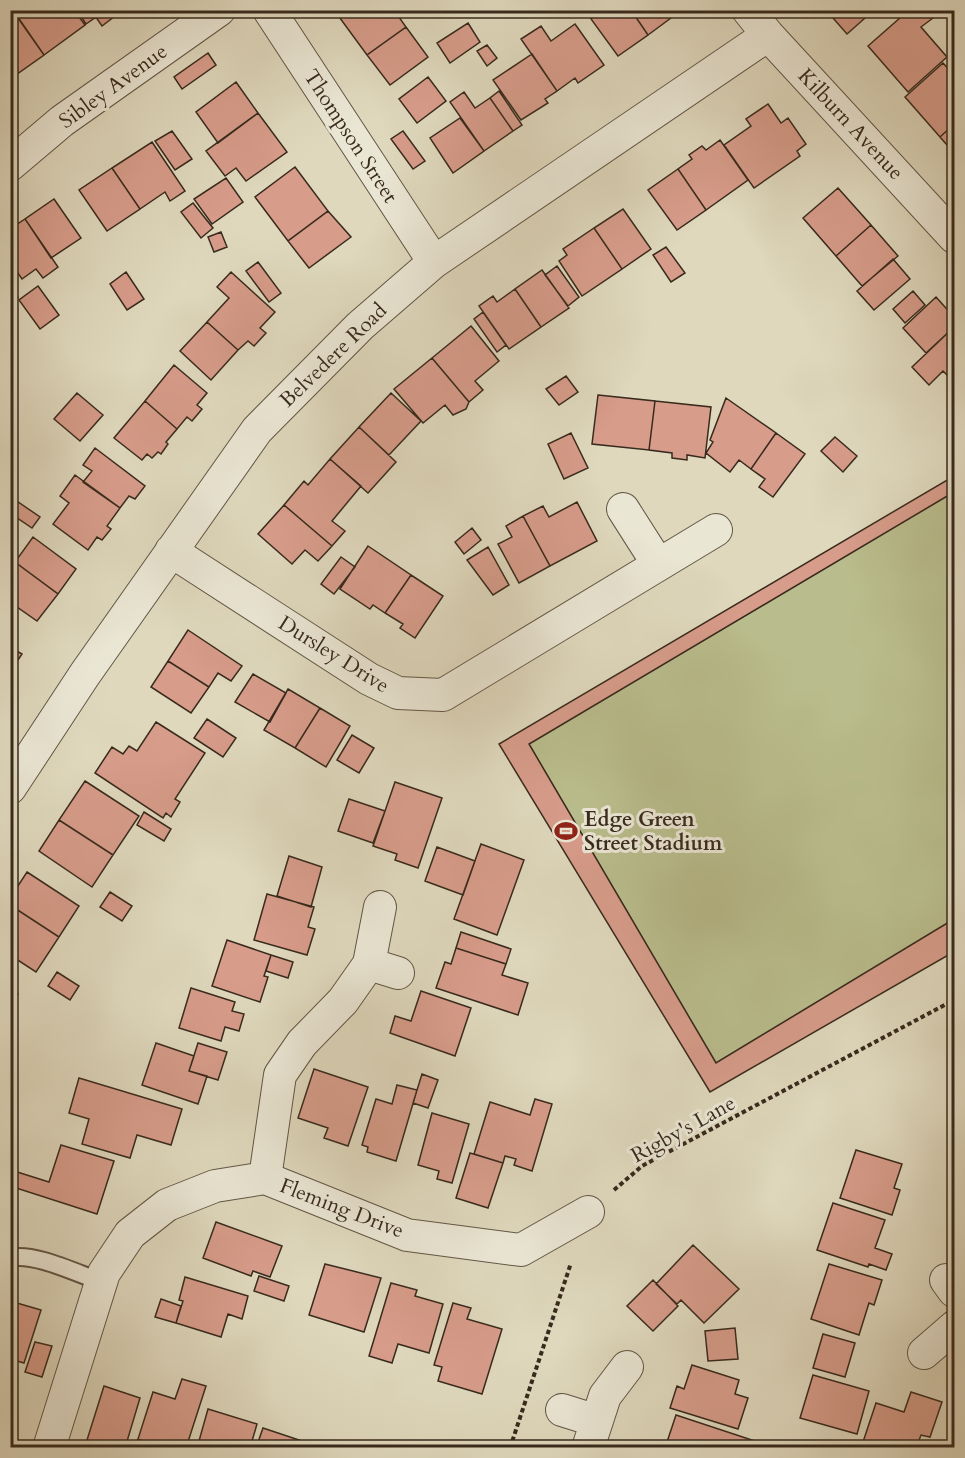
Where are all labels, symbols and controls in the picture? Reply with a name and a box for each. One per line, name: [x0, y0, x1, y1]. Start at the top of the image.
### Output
street label: Sibley Avenue: [53, 37, 173, 136]
street label: Kilburn Avenue: [791, 62, 910, 187]
street label: Thompson Street: [297, 64, 405, 209]
street label: Belvedere Road: [273, 297, 393, 414]
street label: Dursley Drive: [273, 609, 395, 700]
place label: Edge Green Street Stadium: [584, 805, 723, 858]
sports icon: Edge Green Street Stadium: [553, 818, 579, 844]
street label: Rigby's Lane: [626, 1089, 741, 1170]
street label: Fleming Drive: [276, 1172, 408, 1245]

